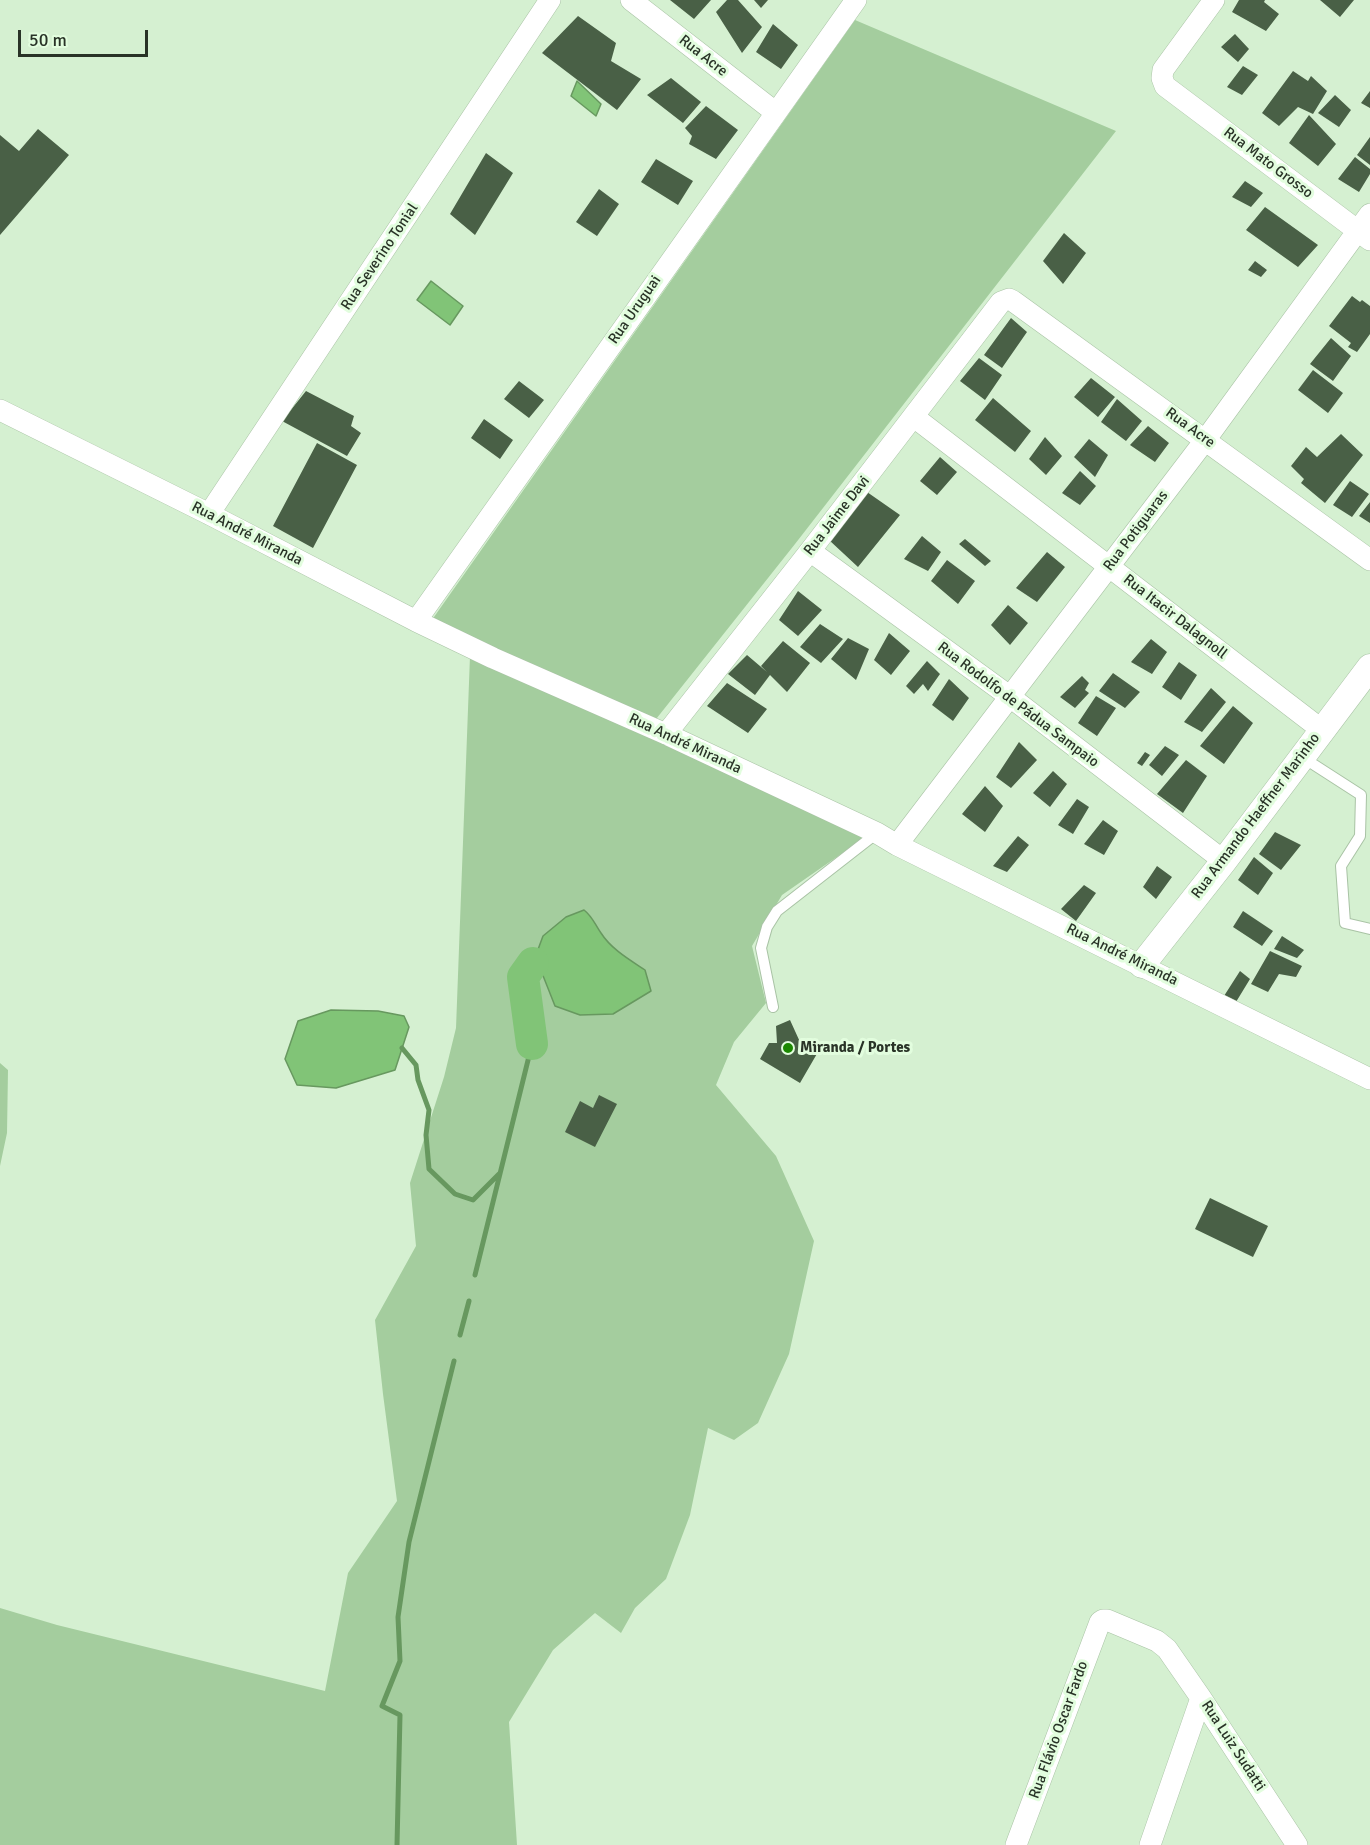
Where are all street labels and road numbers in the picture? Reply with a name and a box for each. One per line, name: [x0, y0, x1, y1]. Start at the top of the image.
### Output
street label: Rua Acre: [675, 31, 731, 81]
street label: Rua Mato Grosso: [1220, 124, 1316, 202]
street label: Rua Severino Tonial: [338, 200, 422, 314]
street label: Rua Uruguai: [605, 272, 665, 348]
street label: Rua Acre: [1162, 404, 1218, 452]
street label: Rua Jaime Davi: [800, 473, 874, 559]
street label: Rua Potiguaras: [1100, 487, 1172, 575]
street label: Rua André Miranda: [189, 498, 305, 570]
street label: Rua Itacir Dalagnoll: [1119, 571, 1231, 663]
street label: Rua Rodolfo de Pádua Sampaio: [934, 638, 1102, 772]
street label: Rua André Miranda: [626, 710, 744, 778]
street label: Rua Armando Haeffner Marinho: [1188, 730, 1324, 902]
street label: Rua André Miranda: [1063, 920, 1181, 990]
street label: Rua Flávio Oscar Fardo: [1026, 1659, 1092, 1801]
street label: Rua Luiz Sudatti: [1197, 1697, 1269, 1795]

